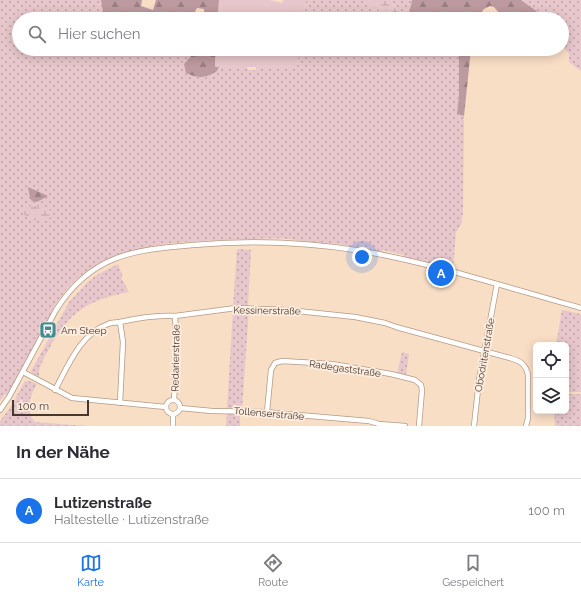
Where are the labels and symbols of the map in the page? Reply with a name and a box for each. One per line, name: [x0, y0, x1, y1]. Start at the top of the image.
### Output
your location: [352, 247, 372, 267]
pin: A: [428, 258, 454, 288]
street label: Kessinerstraße: [233, 304, 301, 317]
street label: Obodritenstraße: [473, 317, 496, 393]
bus stop icon: Am Steep: [38, 320, 58, 340]
street label: Redarierstraße: [169, 324, 182, 392]
place label: Am Steep: [61, 325, 107, 336]
street label: Radegaststraße: [308, 358, 382, 379]
scale bar: [12, 398, 89, 417]
street label: Tollenserstraße: [233, 405, 305, 422]

